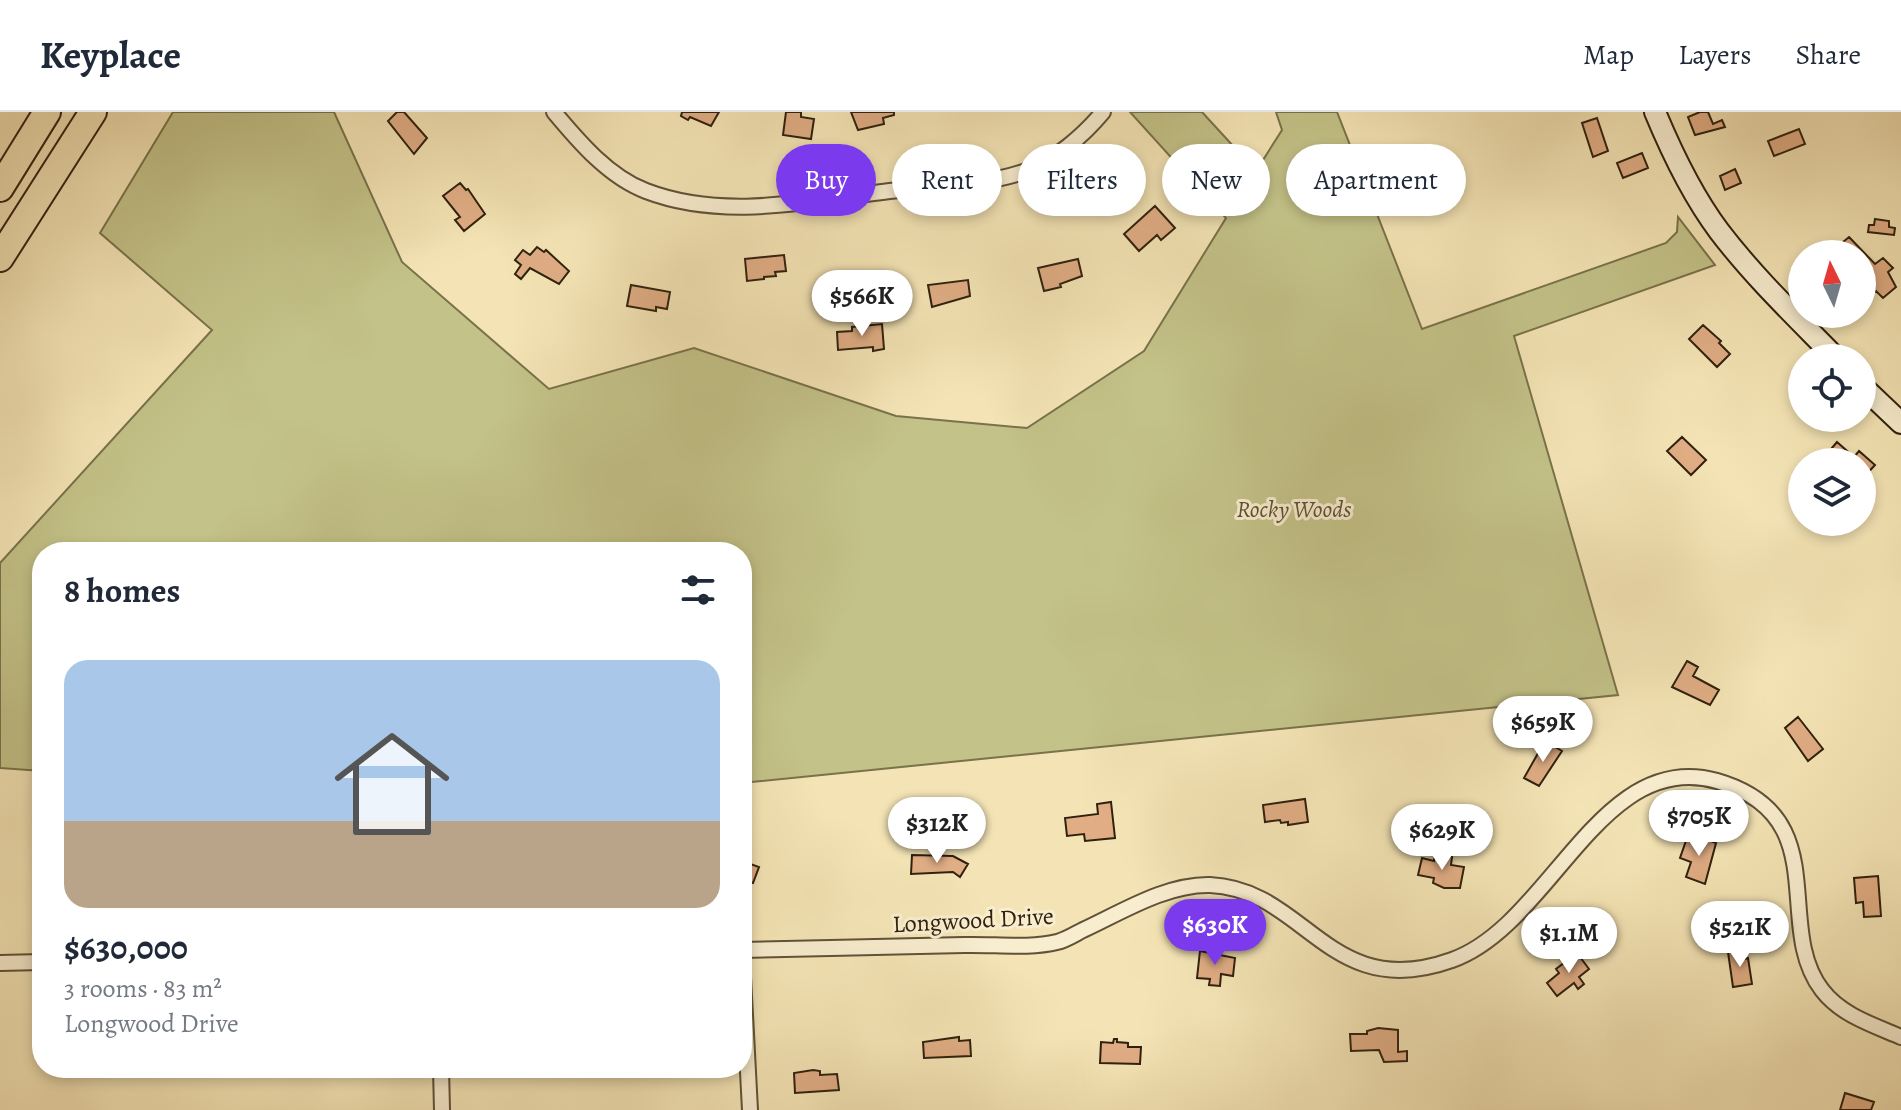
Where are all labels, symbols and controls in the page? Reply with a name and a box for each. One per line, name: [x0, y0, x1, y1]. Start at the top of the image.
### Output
text: Keyplace: [40, 29, 181, 81]
text: Map: [1583, 36, 1634, 74]
text: Layers: [1678, 36, 1751, 74]
text: Share: [1795, 36, 1861, 74]
chip: Buy: [776, 144, 876, 216]
chip: Rent: [892, 144, 1002, 216]
chip: Filters: [1018, 144, 1146, 216]
chip: New: [1162, 144, 1270, 216]
chip: Apartment: [1286, 144, 1466, 216]
north arrow: [1788, 240, 1876, 328]
map controls: [1788, 240, 1876, 536]
pin: $566K: [806, 270, 918, 338]
text: $566K: [830, 278, 894, 313]
button: locate: [1788, 344, 1876, 432]
button: layers: [1788, 448, 1876, 536]
park label: Rocky Woods: [1237, 493, 1351, 525]
text: 8 homes: [64, 567, 180, 614]
icon: filters: [676, 568, 720, 612]
pin: $659K: [1487, 696, 1599, 764]
text: $659K: [1511, 704, 1575, 739]
icon: home: [320, 712, 464, 856]
pin: $705K: [1643, 790, 1755, 858]
pin: $312K: [881, 797, 993, 865]
text: $705K: [1667, 798, 1731, 833]
pin: $629K: [1386, 804, 1498, 872]
text: $312K: [906, 805, 968, 840]
text: $629K: [1409, 812, 1475, 847]
pin: $630K: [1159, 899, 1271, 967]
street label: Longwood Drive: [892, 900, 1054, 940]
pin: $521K: [1684, 901, 1796, 969]
text: $630K: [1182, 907, 1248, 942]
pin: $1.1M: [1513, 907, 1625, 975]
text: $521K: [1709, 909, 1771, 944]
text: $1.1M: [1539, 915, 1599, 950]
text: $630,000: [64, 924, 188, 971]
text: 3 rooms · 83 m²: [64, 971, 222, 1006]
text: Longwood Drive: [64, 1006, 239, 1041]

